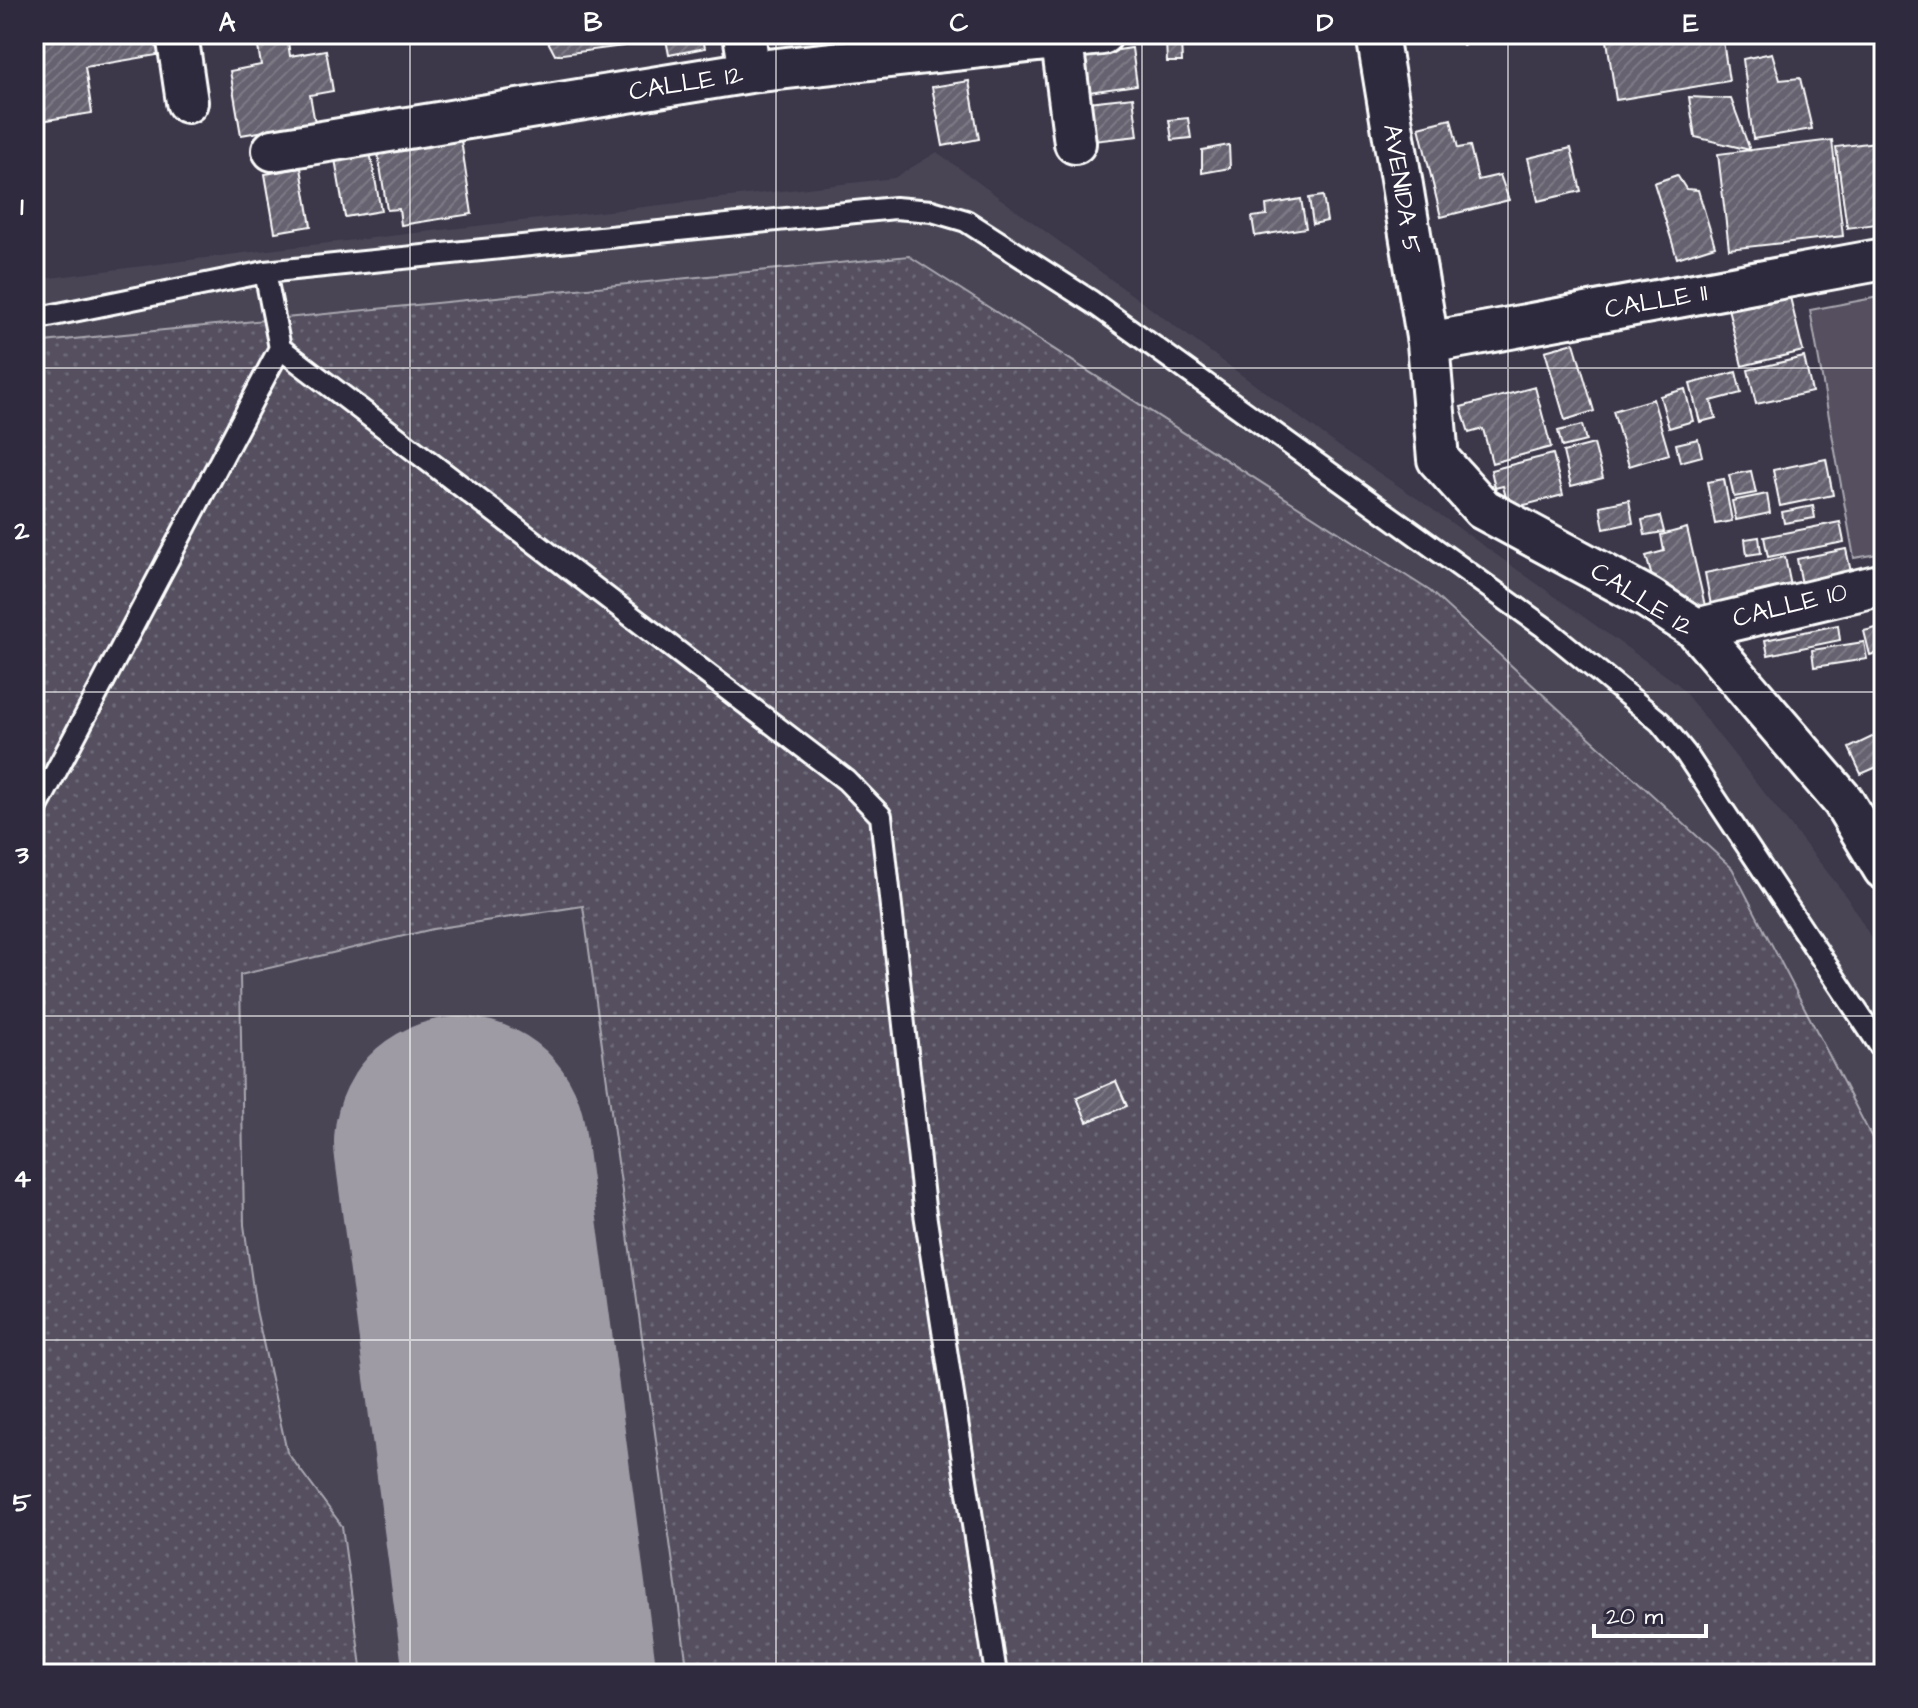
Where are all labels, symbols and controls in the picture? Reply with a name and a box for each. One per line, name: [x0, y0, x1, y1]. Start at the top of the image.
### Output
text: A: [219, 5, 236, 41]
text: B: [584, 5, 603, 41]
text: C: [950, 5, 969, 41]
text: D: [1317, 5, 1334, 41]
text: E: [1683, 5, 1699, 41]
street label: CALLE 12: [626, 56, 746, 110]
street label: AVENIDA 5: [1374, 122, 1430, 256]
text: 1: [20, 189, 24, 225]
street label: CALLE 11: [1602, 274, 1710, 328]
text: 2: [14, 513, 30, 549]
street label: CALLE 12: [1584, 553, 1700, 645]
street label: CALLE 10: [1729, 573, 1851, 637]
text: 3: [14, 837, 29, 873]
text: 4: [13, 1161, 31, 1197]
text: 5: [13, 1485, 32, 1521]
scale bar: [1594, 1588, 1706, 1638]
text: 20 m: [1606, 1600, 1663, 1634]

